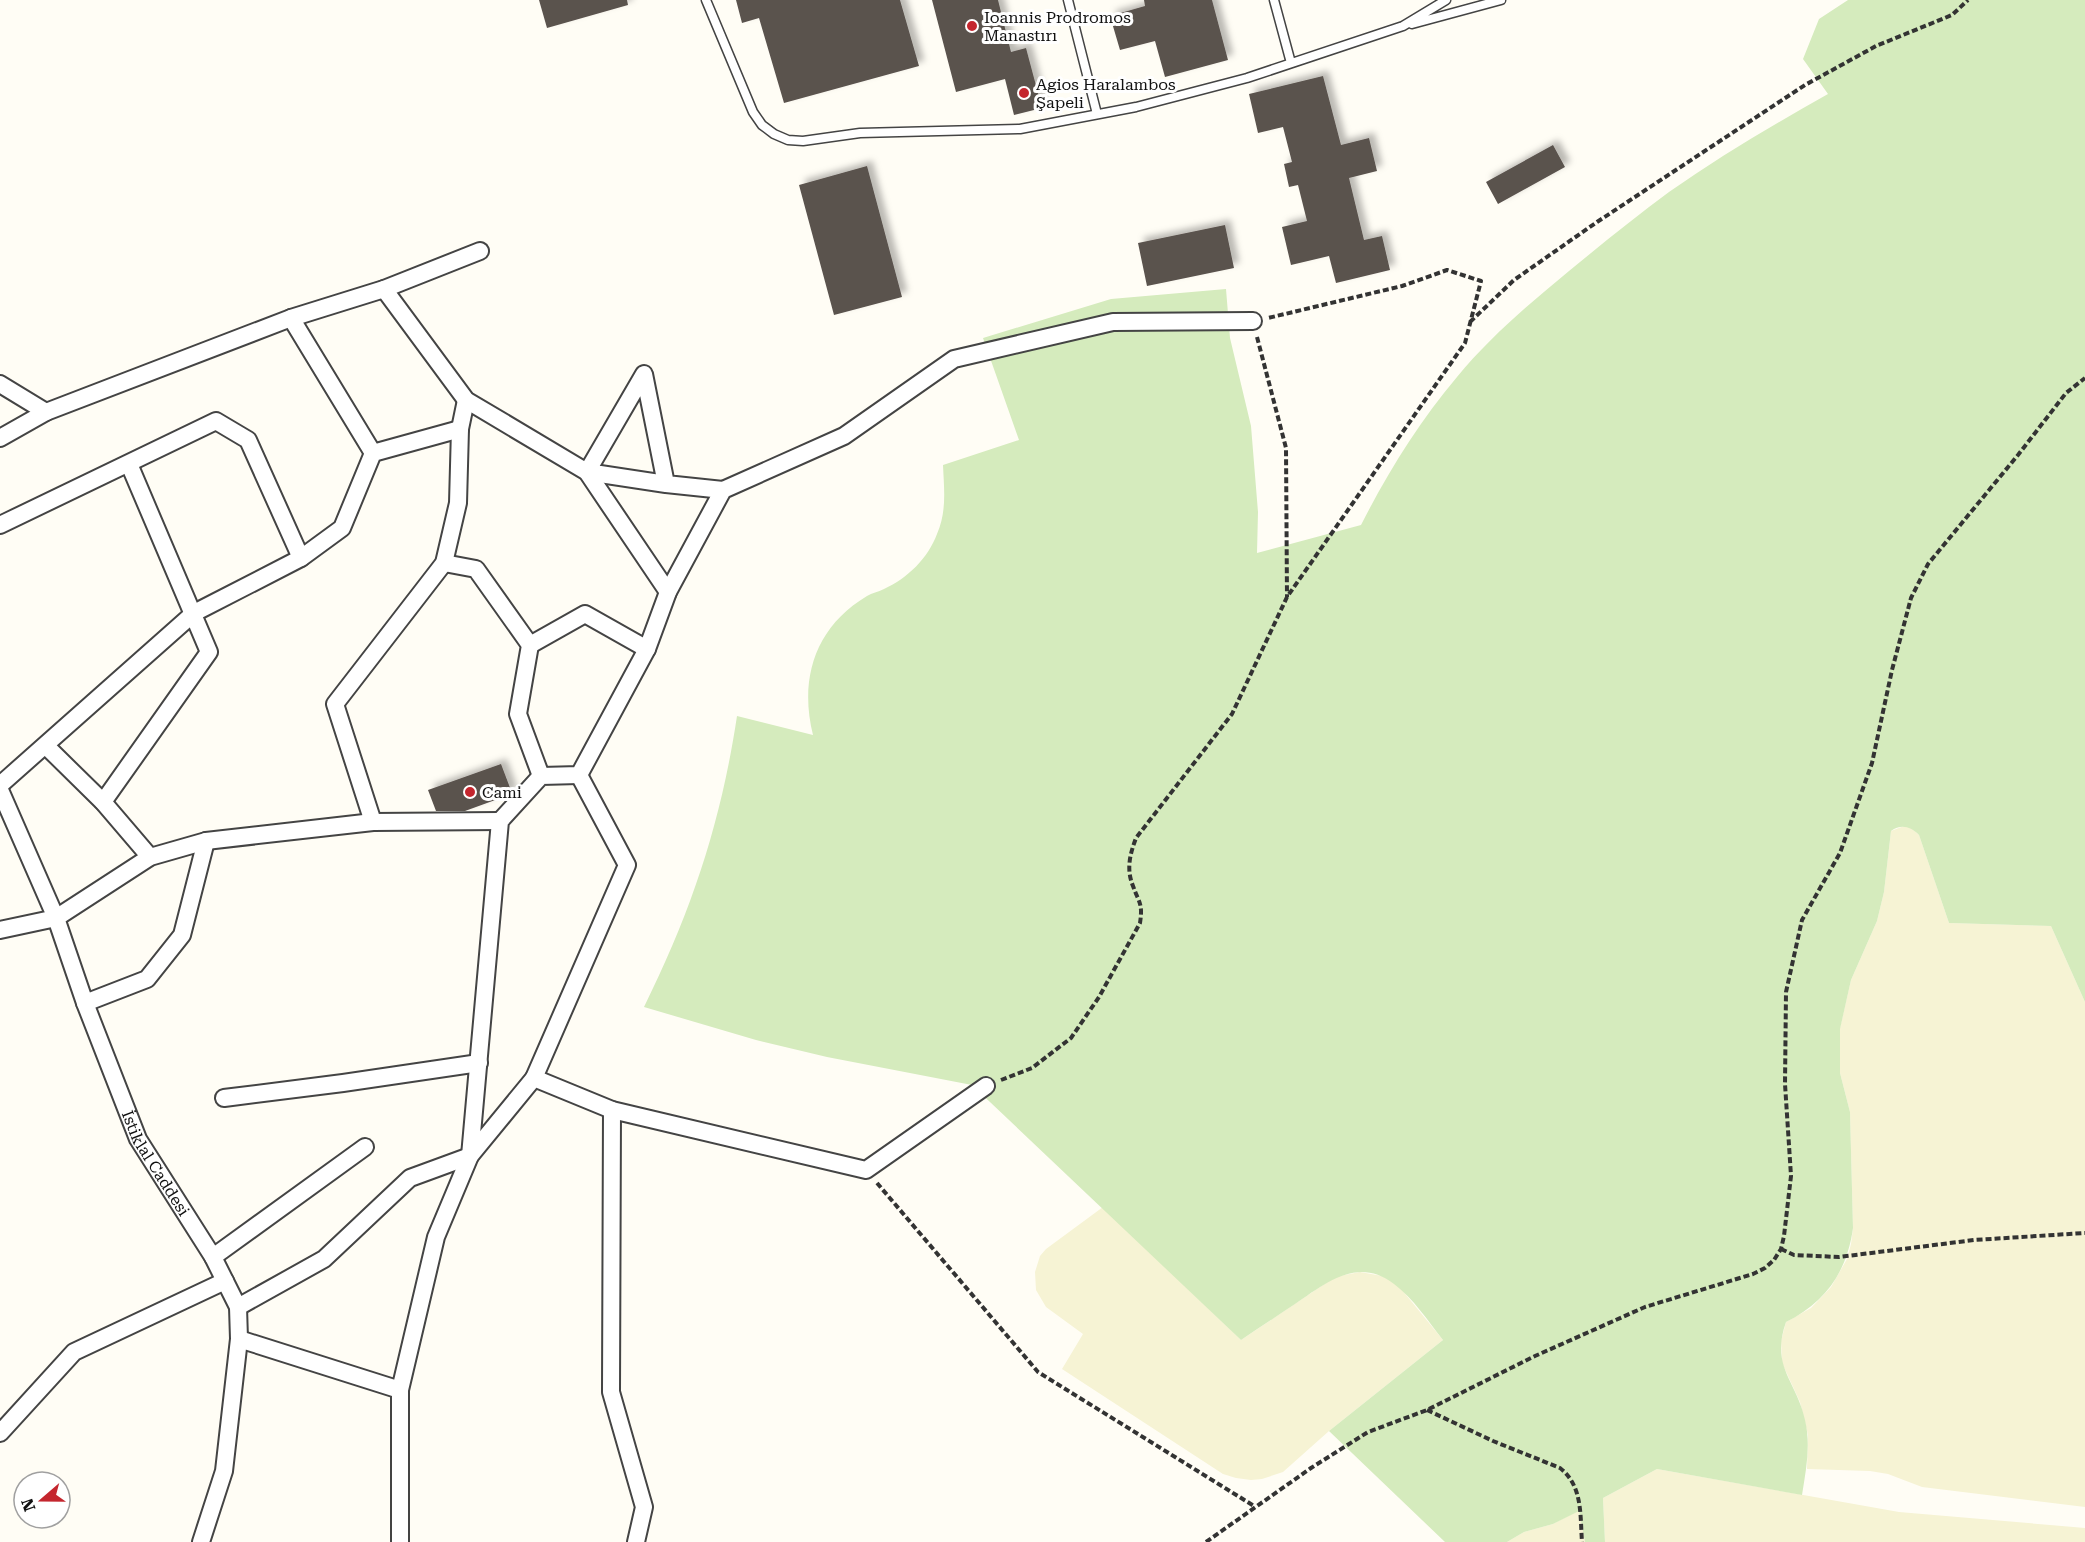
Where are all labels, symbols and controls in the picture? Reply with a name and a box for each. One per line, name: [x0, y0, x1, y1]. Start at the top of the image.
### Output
place label: Ioannis Prodromos Manastırı: [984, 8, 1131, 45]
marker: Ioannis Prodromos Manastırı: [965, 19, 979, 33]
place label: Agios Haralambos Şapeli: [1036, 75, 1176, 112]
marker: Agios Haralambos Şapeli: [1017, 86, 1031, 100]
place label: Cami: [482, 783, 522, 802]
marker: Cami: [463, 785, 477, 799]
street label: İstiklal Caddesi: [118, 1108, 194, 1219]
north arrow: [12, 1470, 72, 1530]
text: N: [17, 1496, 39, 1514]

